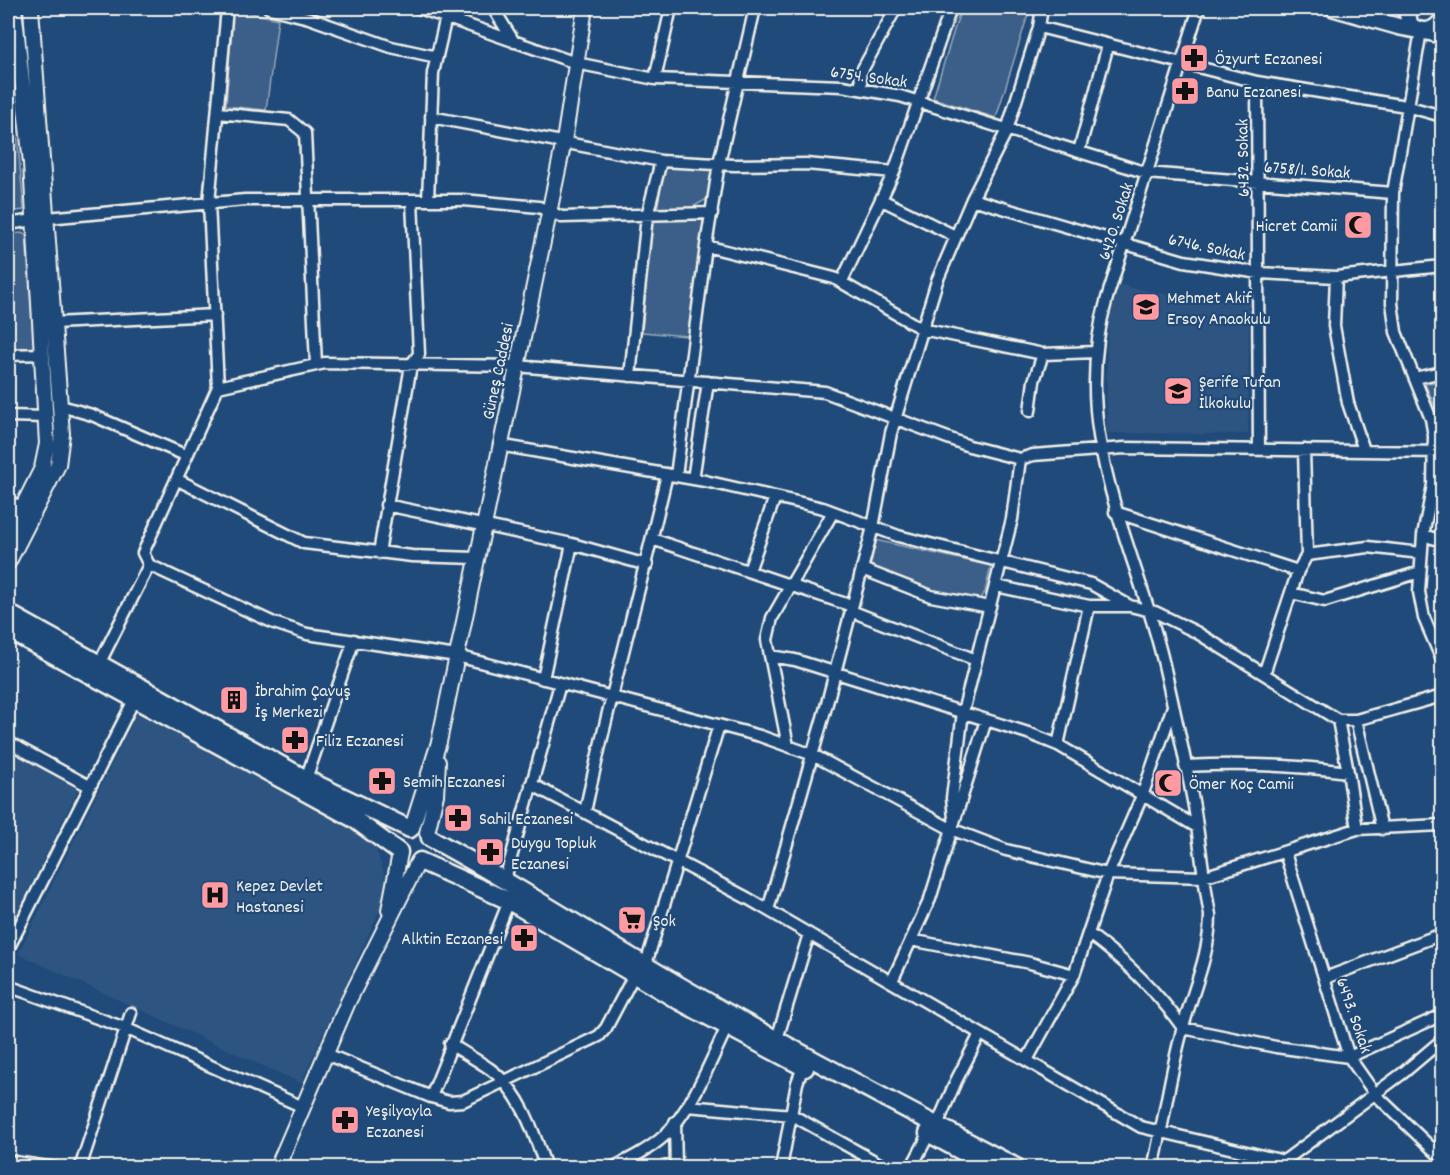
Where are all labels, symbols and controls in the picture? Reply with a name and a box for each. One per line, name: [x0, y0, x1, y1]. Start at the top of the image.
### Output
pharmacy icon: Özyurt Eczanesi: [1178, 42, 1210, 74]
place label: Özyurt Eczanesi: [1215, 48, 1322, 73]
street label: 6754. Sokak: [828, 61, 909, 96]
pharmacy icon: Banu Eczanesi: [1169, 75, 1201, 107]
place label: Banu Eczanesi: [1206, 81, 1301, 106]
street label: 6432. Sokak: [1231, 119, 1258, 197]
street label: 6758/1. Sokak: [1263, 156, 1351, 187]
street label: 6420. Sokak: [1093, 180, 1142, 264]
mosque icon: Hicret Camii: [1342, 209, 1374, 241]
place label: Hicret Camii: [1256, 215, 1337, 240]
street label: 6746. Sokak: [1166, 228, 1247, 269]
place label: Mehmet Akif Ersoy Anaokulu: [1167, 287, 1271, 333]
school or university icon: Mehmet Akif Ersoy Anaokulu: [1130, 291, 1162, 323]
street label: Güneş Caddesi: [477, 321, 522, 422]
place label: Şerife Tufan İlkokulu: [1199, 371, 1281, 417]
school or university icon: Şerife Tufan İlkokulu: [1162, 375, 1194, 407]
place label: İbrahim Çavuş İş Merkezi: [255, 680, 351, 726]
building icon: İbrahim Çavuş İş Merkezi: [218, 684, 250, 716]
pharmacy icon: Filiz Eczanesi: [279, 724, 311, 756]
place label: Filiz Eczanesi: [316, 730, 404, 755]
pharmacy icon: Semih Eczanesi: [366, 765, 398, 797]
mosque icon: Ömer Koç Camii: [1152, 767, 1184, 799]
place label: Semih Eczanesi: [403, 771, 505, 796]
place label: Ömer Koç Camii: [1189, 773, 1294, 798]
pharmacy icon: Sahil Eczanesi: [442, 802, 474, 834]
place label: Sahil Eczanesi: [479, 808, 573, 833]
place label: Duygu Topluk Eczanesi: [511, 832, 596, 878]
pharmacy icon: Duygu Topluk Eczanesi: [474, 836, 506, 868]
place label: Kepez Devlet Hastanesi: [236, 875, 323, 921]
hospital icon: Kepez Devlet Hastanesi: [199, 879, 231, 911]
supermarket icon: Şok: [616, 904, 648, 936]
place label: Şok: [653, 910, 676, 935]
pharmacy icon: Alktin Eczanesi: [508, 922, 540, 954]
place label: Alktin Eczanesi: [401, 928, 503, 953]
street label: 6493. Sokak: [1328, 974, 1377, 1057]
place label: Yeşilyayla Eczanesi: [366, 1100, 432, 1146]
pharmacy icon: Yeşilyayla Eczanesi: [329, 1104, 361, 1136]

